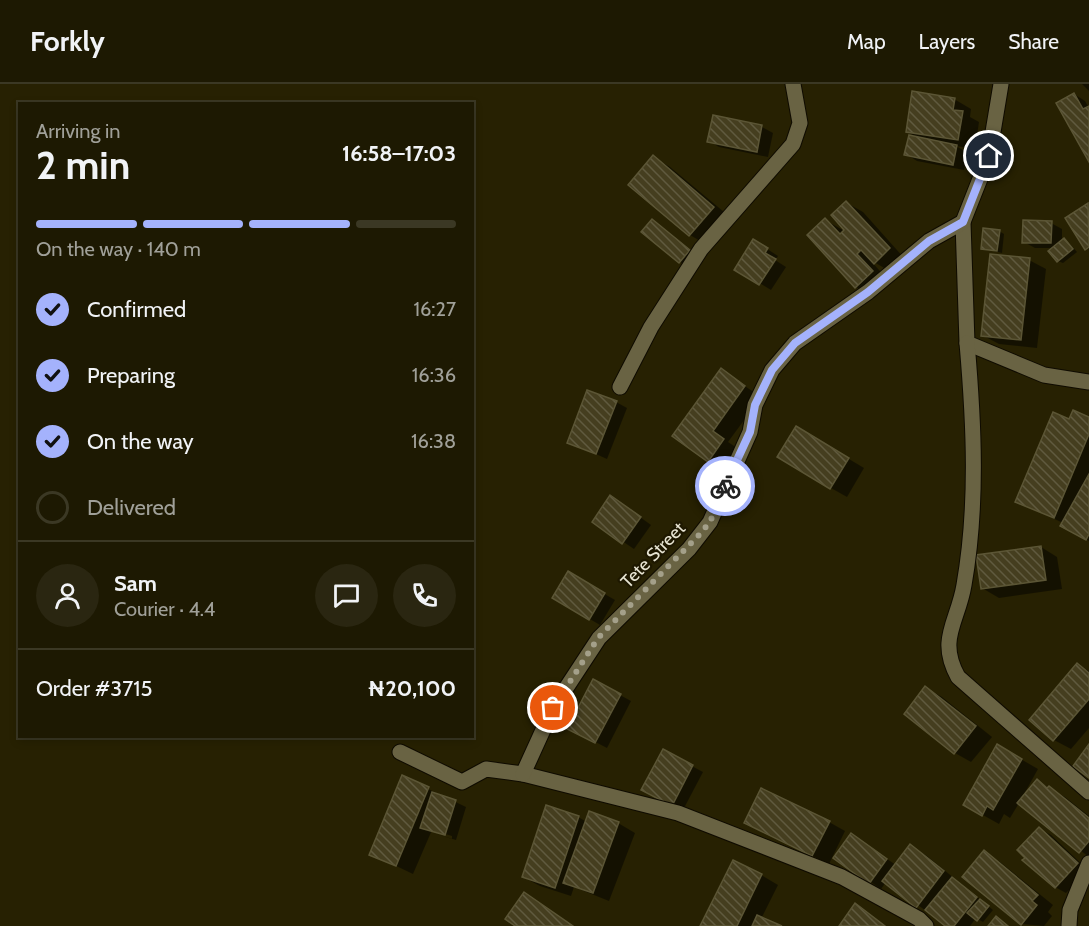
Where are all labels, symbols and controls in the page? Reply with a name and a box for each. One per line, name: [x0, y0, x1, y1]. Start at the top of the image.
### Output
text: Forkly: [30, 24, 105, 58]
text: Map: [847, 29, 886, 54]
text: Layers: [919, 29, 975, 54]
text: Share: [1008, 29, 1059, 54]
text: Arriving in: [36, 119, 120, 143]
pin: [963, 130, 1014, 181]
icon: home: [972, 139, 1005, 172]
text: 16:58–17:03: [342, 140, 456, 167]
text: 2 min: [36, 141, 130, 189]
text: On the way · 140 m: [36, 237, 201, 261]
icon: check: [36, 293, 69, 326]
text: Confirmed: [87, 296, 186, 323]
text: 16:27: [413, 297, 456, 321]
icon: check: [36, 359, 69, 392]
text: Preparing: [87, 362, 175, 389]
text: 16:36: [412, 363, 456, 387]
icon: check: [36, 425, 69, 458]
text: On the way: [87, 428, 194, 455]
text: 16:38: [411, 429, 456, 453]
courier: [695, 456, 755, 516]
icon: bike: [709, 470, 742, 503]
text: Delivered: [87, 494, 176, 521]
street label: Tete Street: [616, 518, 690, 592]
button: person: [36, 564, 99, 627]
button: chat: [315, 564, 378, 627]
button: phone: [393, 564, 456, 627]
text: Sam: [114, 570, 157, 597]
text: Courier · 4.4: [114, 597, 215, 621]
text: Order #3715: [36, 675, 152, 702]
text: ₦20,100: [367, 675, 456, 702]
pin: [527, 682, 578, 733]
icon: bag: [536, 691, 569, 724]

